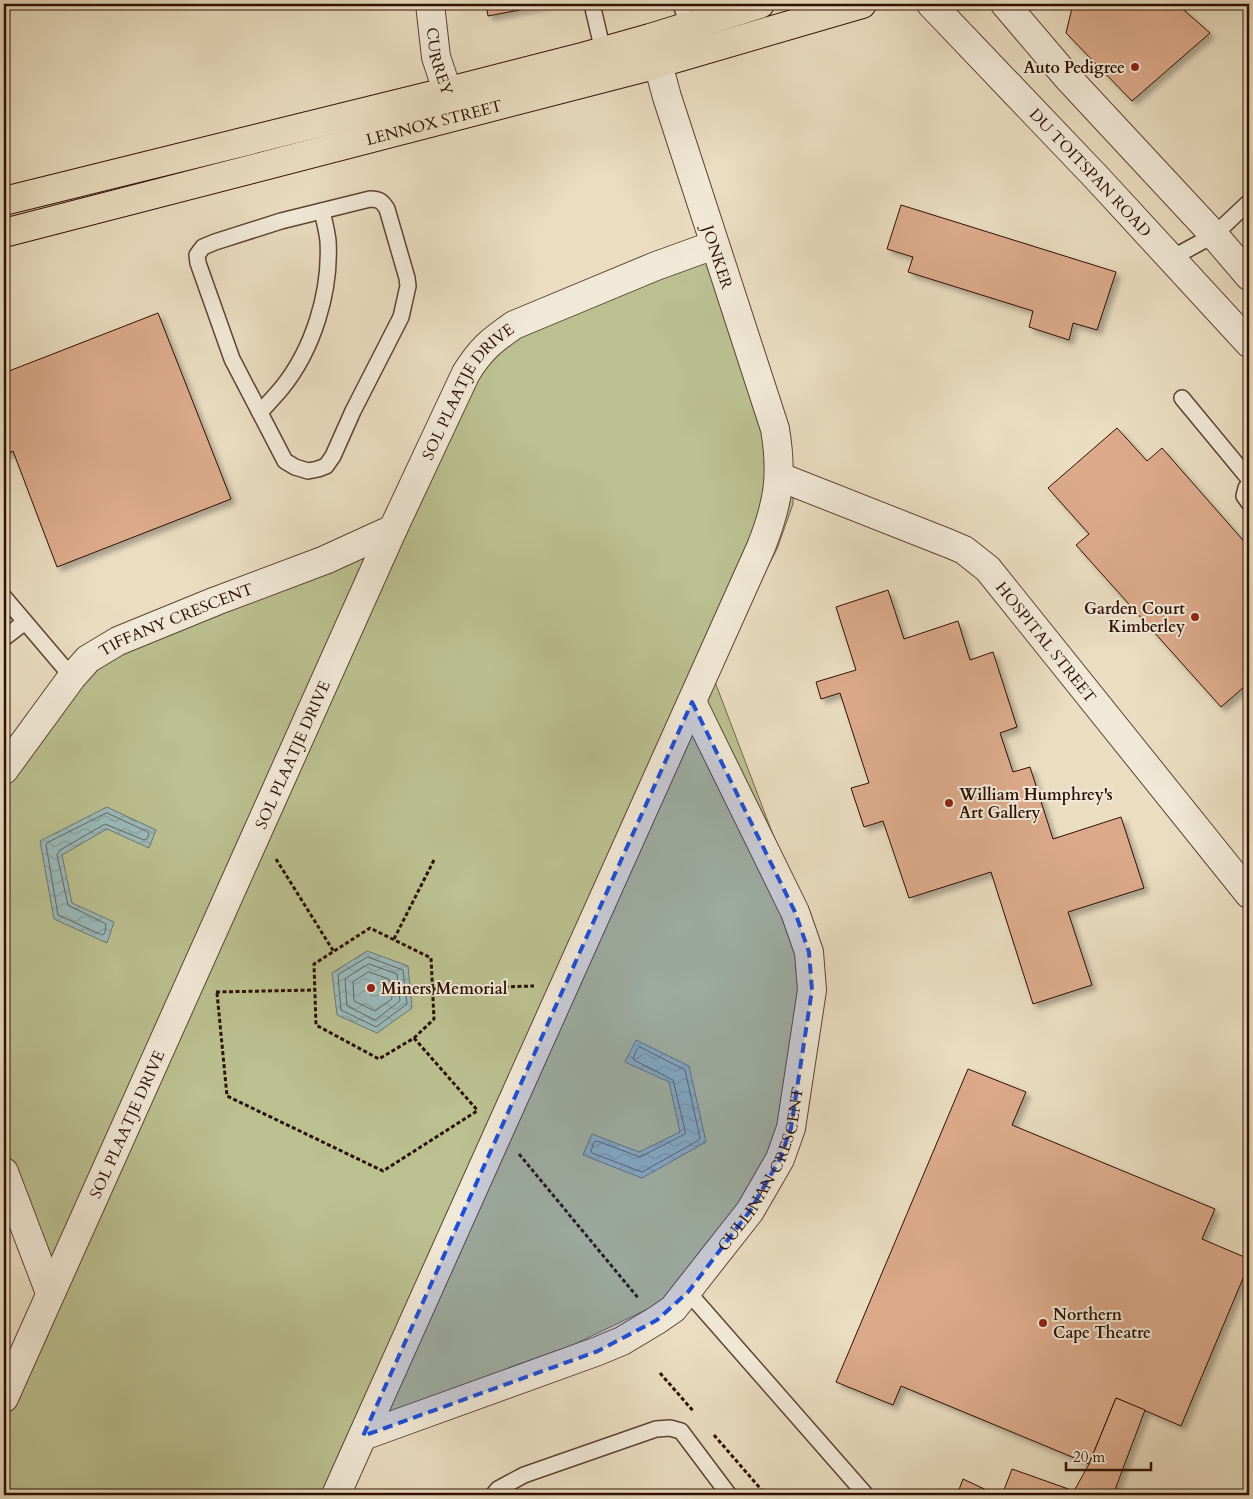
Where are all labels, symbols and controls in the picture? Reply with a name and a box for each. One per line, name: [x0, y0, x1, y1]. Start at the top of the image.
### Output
street label: CURREY: [421, 26, 458, 98]
place label: Auto Pedigree: [1023, 57, 1125, 79]
marker: Auto Pedigree: [1129, 61, 1141, 73]
street label: LENNOX STREET: [364, 95, 505, 151]
street label: DU TOITSPAN ROAD: [1024, 104, 1156, 242]
street label: JONKER: [696, 221, 738, 292]
street label: SOL PLAATJE DRIVE: [417, 318, 519, 464]
street label: HOSPITAL STREET: [990, 577, 1101, 708]
street label: TIFFANY CRESCENT: [95, 578, 257, 662]
place label: Garden Court Kimberley: [1084, 598, 1185, 638]
marker: Garden Court Kimberley: [1189, 611, 1201, 623]
street label: SOL PLAATJE DRIVE: [250, 677, 336, 833]
place label: William Humphrey's Art Gallery: [958, 784, 1113, 824]
marker: William Humphrey's Art Gallery: [943, 797, 955, 809]
place label: Miners Memorial: [381, 978, 508, 1000]
marker: Miners Memorial: [365, 982, 377, 994]
street label: SOL PLAATJE DRIVE: [85, 1047, 170, 1202]
street label: CULLINAN CRESCENT: [713, 1085, 809, 1256]
place label: Northern Cape Theatre: [1053, 1304, 1151, 1344]
marker: Northern Cape Theatre: [1037, 1317, 1049, 1329]
scale bar: [1066, 1439, 1150, 1471]
text: 20 m: [1073, 1447, 1105, 1467]

